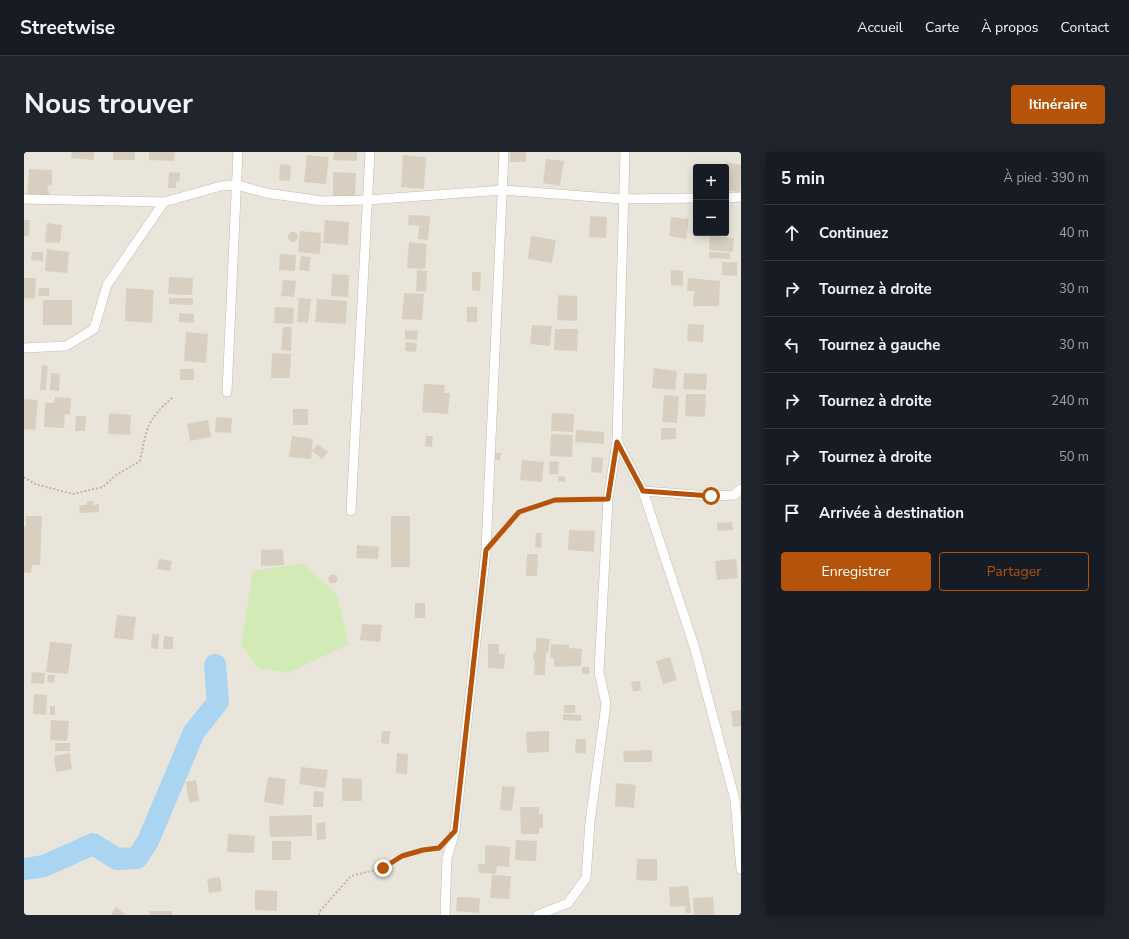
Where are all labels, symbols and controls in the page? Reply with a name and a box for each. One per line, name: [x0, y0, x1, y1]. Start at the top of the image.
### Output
text: Streetwise: [20, 15, 115, 41]
text: Accueil: [857, 18, 903, 37]
text: Carte: [925, 18, 959, 37]
text: À propos: [981, 18, 1039, 37]
text: Contact: [1061, 18, 1109, 37]
text: Nous trouver: [24, 85, 193, 123]
button: Itinéraire: [1011, 85, 1105, 124]
map controls: [693, 164, 729, 236]
button: +: [693, 164, 729, 200]
text: 5 min: [781, 167, 825, 190]
text: À pied · 390 m: [1004, 169, 1089, 187]
button: −: [693, 200, 729, 236]
icon: ahead: [781, 222, 803, 244]
text: Continuez: [819, 223, 888, 243]
text: 40 m: [1059, 224, 1089, 242]
icon: right: [781, 278, 803, 300]
text: Tournez à droite: [819, 279, 932, 299]
text: 30 m: [1059, 280, 1089, 298]
icon: left: [781, 334, 803, 356]
text: Tournez à gauche: [819, 335, 941, 355]
text: 30 m: [1059, 336, 1089, 354]
icon: right: [781, 390, 803, 412]
text: Tournez à droite: [819, 391, 932, 411]
text: 240 m: [1051, 392, 1089, 410]
icon: right: [781, 446, 803, 468]
text: Tournez à droite: [819, 447, 932, 467]
text: 50 m: [1059, 448, 1089, 466]
route start: [702, 487, 720, 505]
icon: arrive: [781, 502, 803, 524]
text: Arrivée à destination: [819, 503, 964, 523]
button: Enregistrer: [781, 552, 931, 591]
button: Partager: [939, 552, 1089, 591]
route end: [374, 859, 392, 877]

